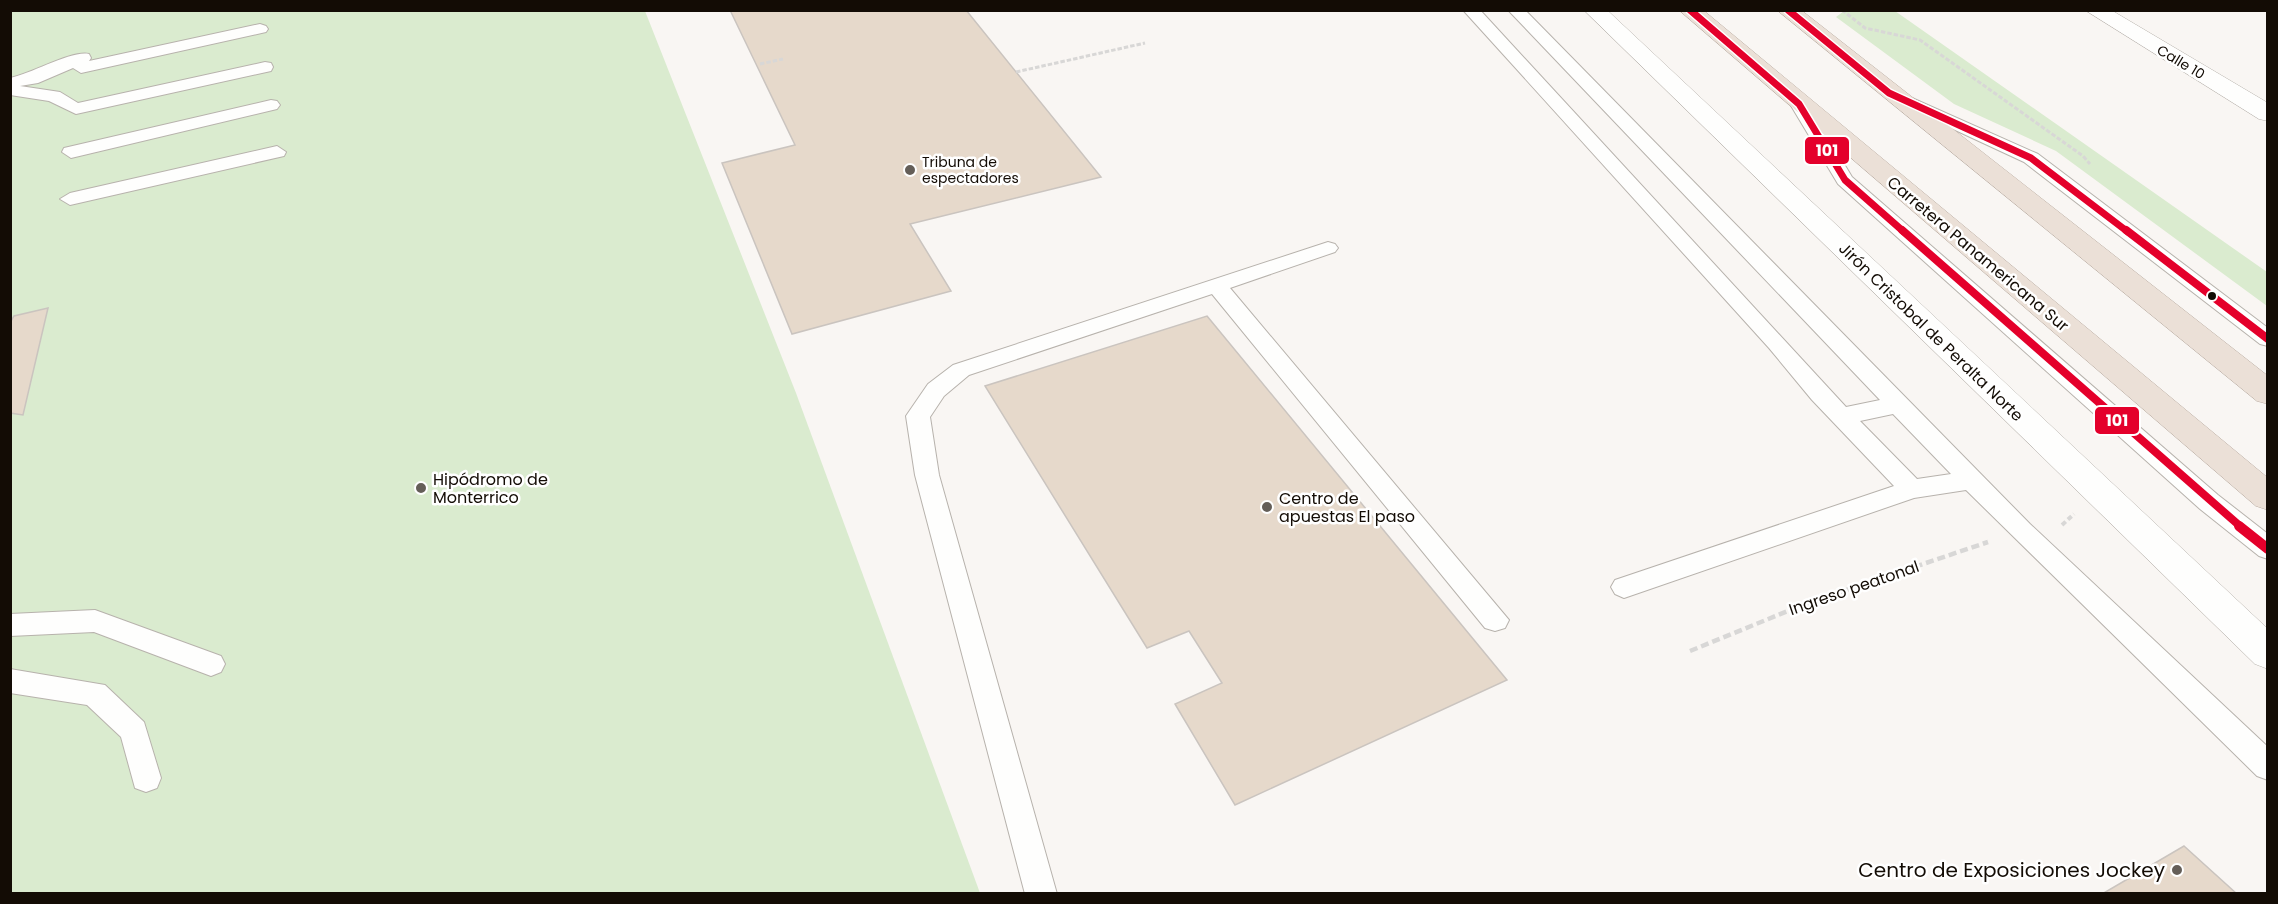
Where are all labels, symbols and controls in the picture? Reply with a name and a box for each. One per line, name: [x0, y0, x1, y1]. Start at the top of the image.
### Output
street label: Calle 10: [2153, 40, 2209, 84]
line badge: 101: [1804, 136, 1850, 165]
text: 101: [1816, 139, 1838, 162]
place label: Tribuna de espectadores: [922, 152, 1019, 188]
marker: Tribuna de espectadores: [903, 163, 917, 177]
street label: Carretera Panamericana Sur: [1882, 171, 2074, 337]
street label: Jirón Cristobal de Peralta Norte: [1834, 237, 2028, 427]
unlabelled marker: [2206, 290, 2218, 302]
line badge: 101: [2094, 406, 2140, 435]
text: 101: [2106, 409, 2128, 432]
place label: Hipódromo de Monterrico: [433, 468, 548, 509]
marker: Hipódromo de Monterrico: [414, 481, 428, 495]
place label: Centro de apuestas El paso: [1279, 487, 1415, 528]
marker: Centro de apuestas El paso: [1260, 500, 1274, 514]
street label: Ingreso peatonal: [1786, 555, 1922, 621]
place label: Centro de Exposiciones Jockey: [1858, 856, 2165, 884]
marker: Centro de Exposiciones Jockey: [2170, 863, 2184, 877]

